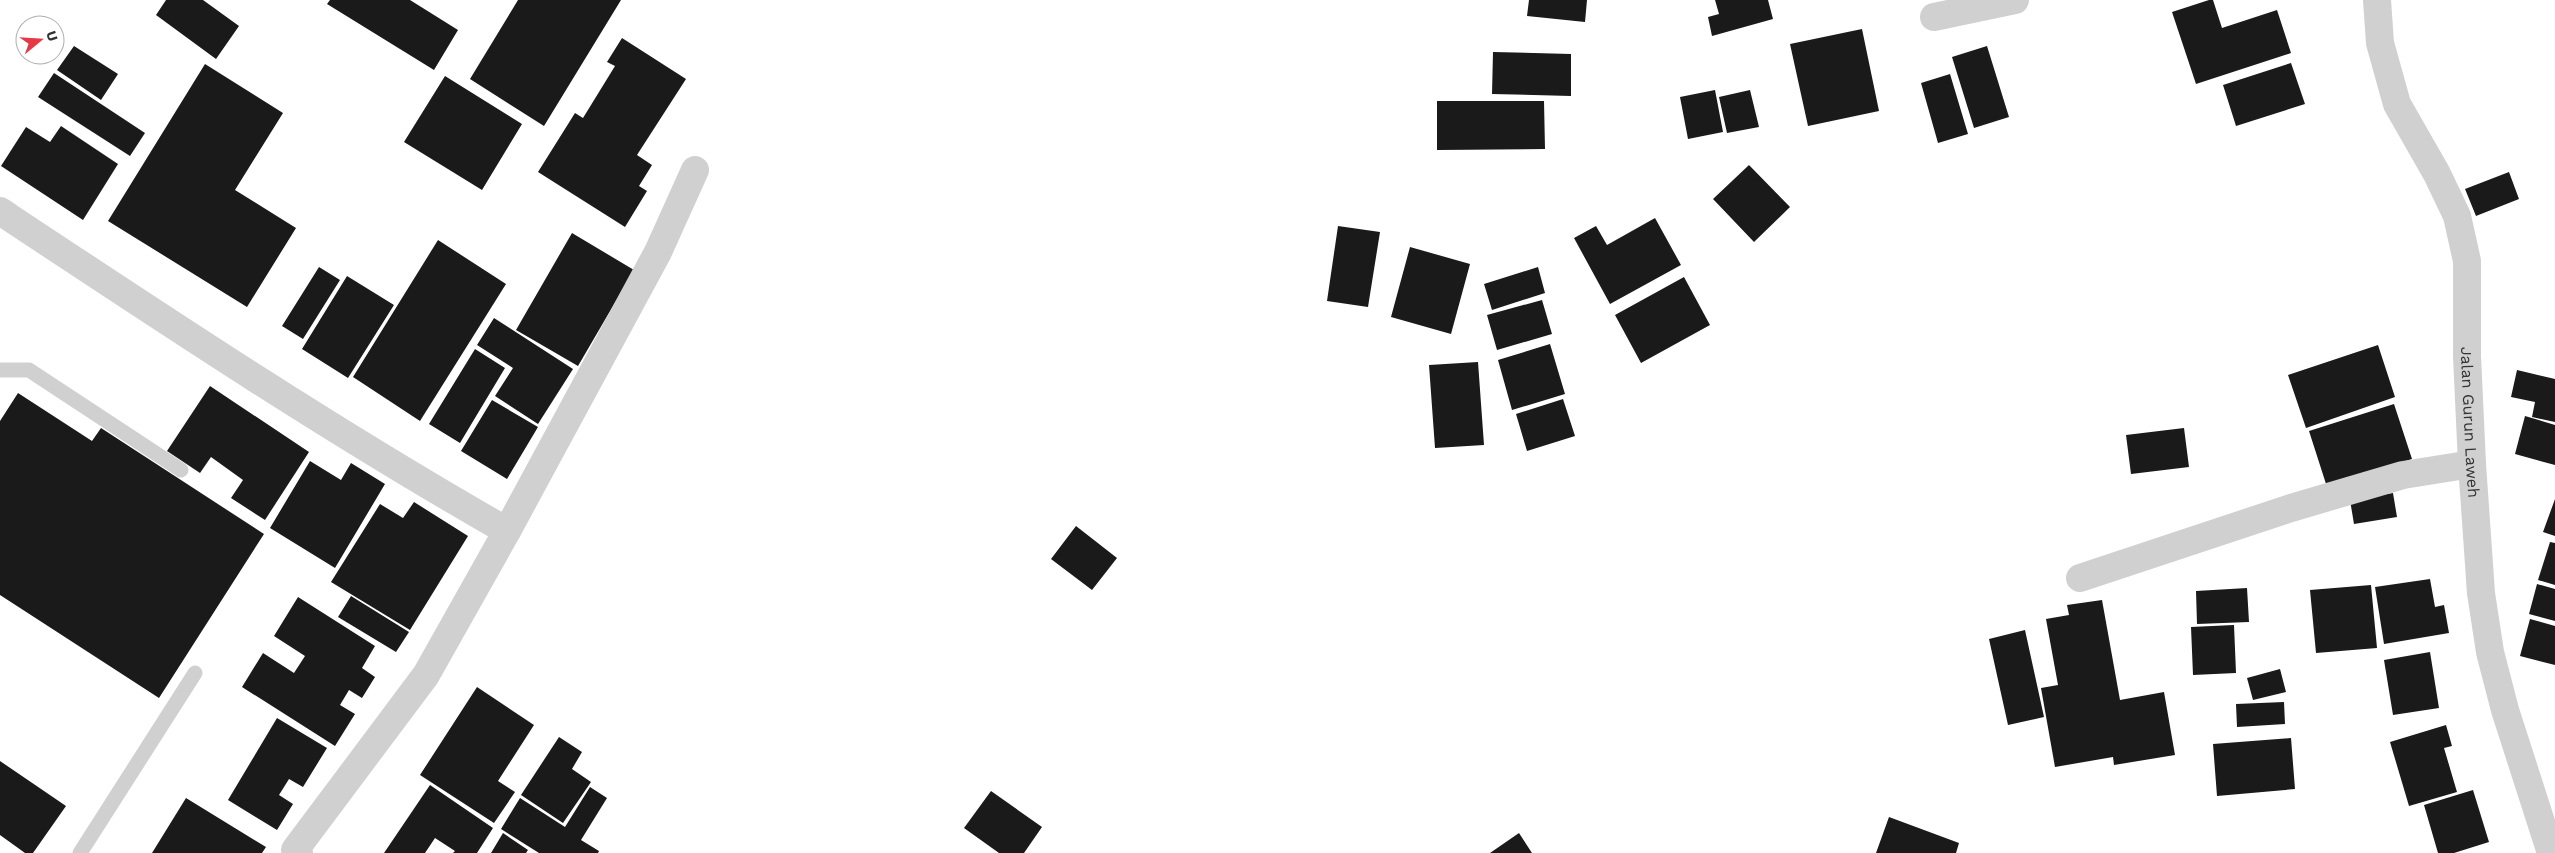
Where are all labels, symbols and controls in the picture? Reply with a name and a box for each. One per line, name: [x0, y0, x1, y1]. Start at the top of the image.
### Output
north arrow: [15, 15, 65, 65]
text: U: [43, 29, 62, 43]
street label: Jalan Gurun Laweh: [2457, 347, 2484, 498]

